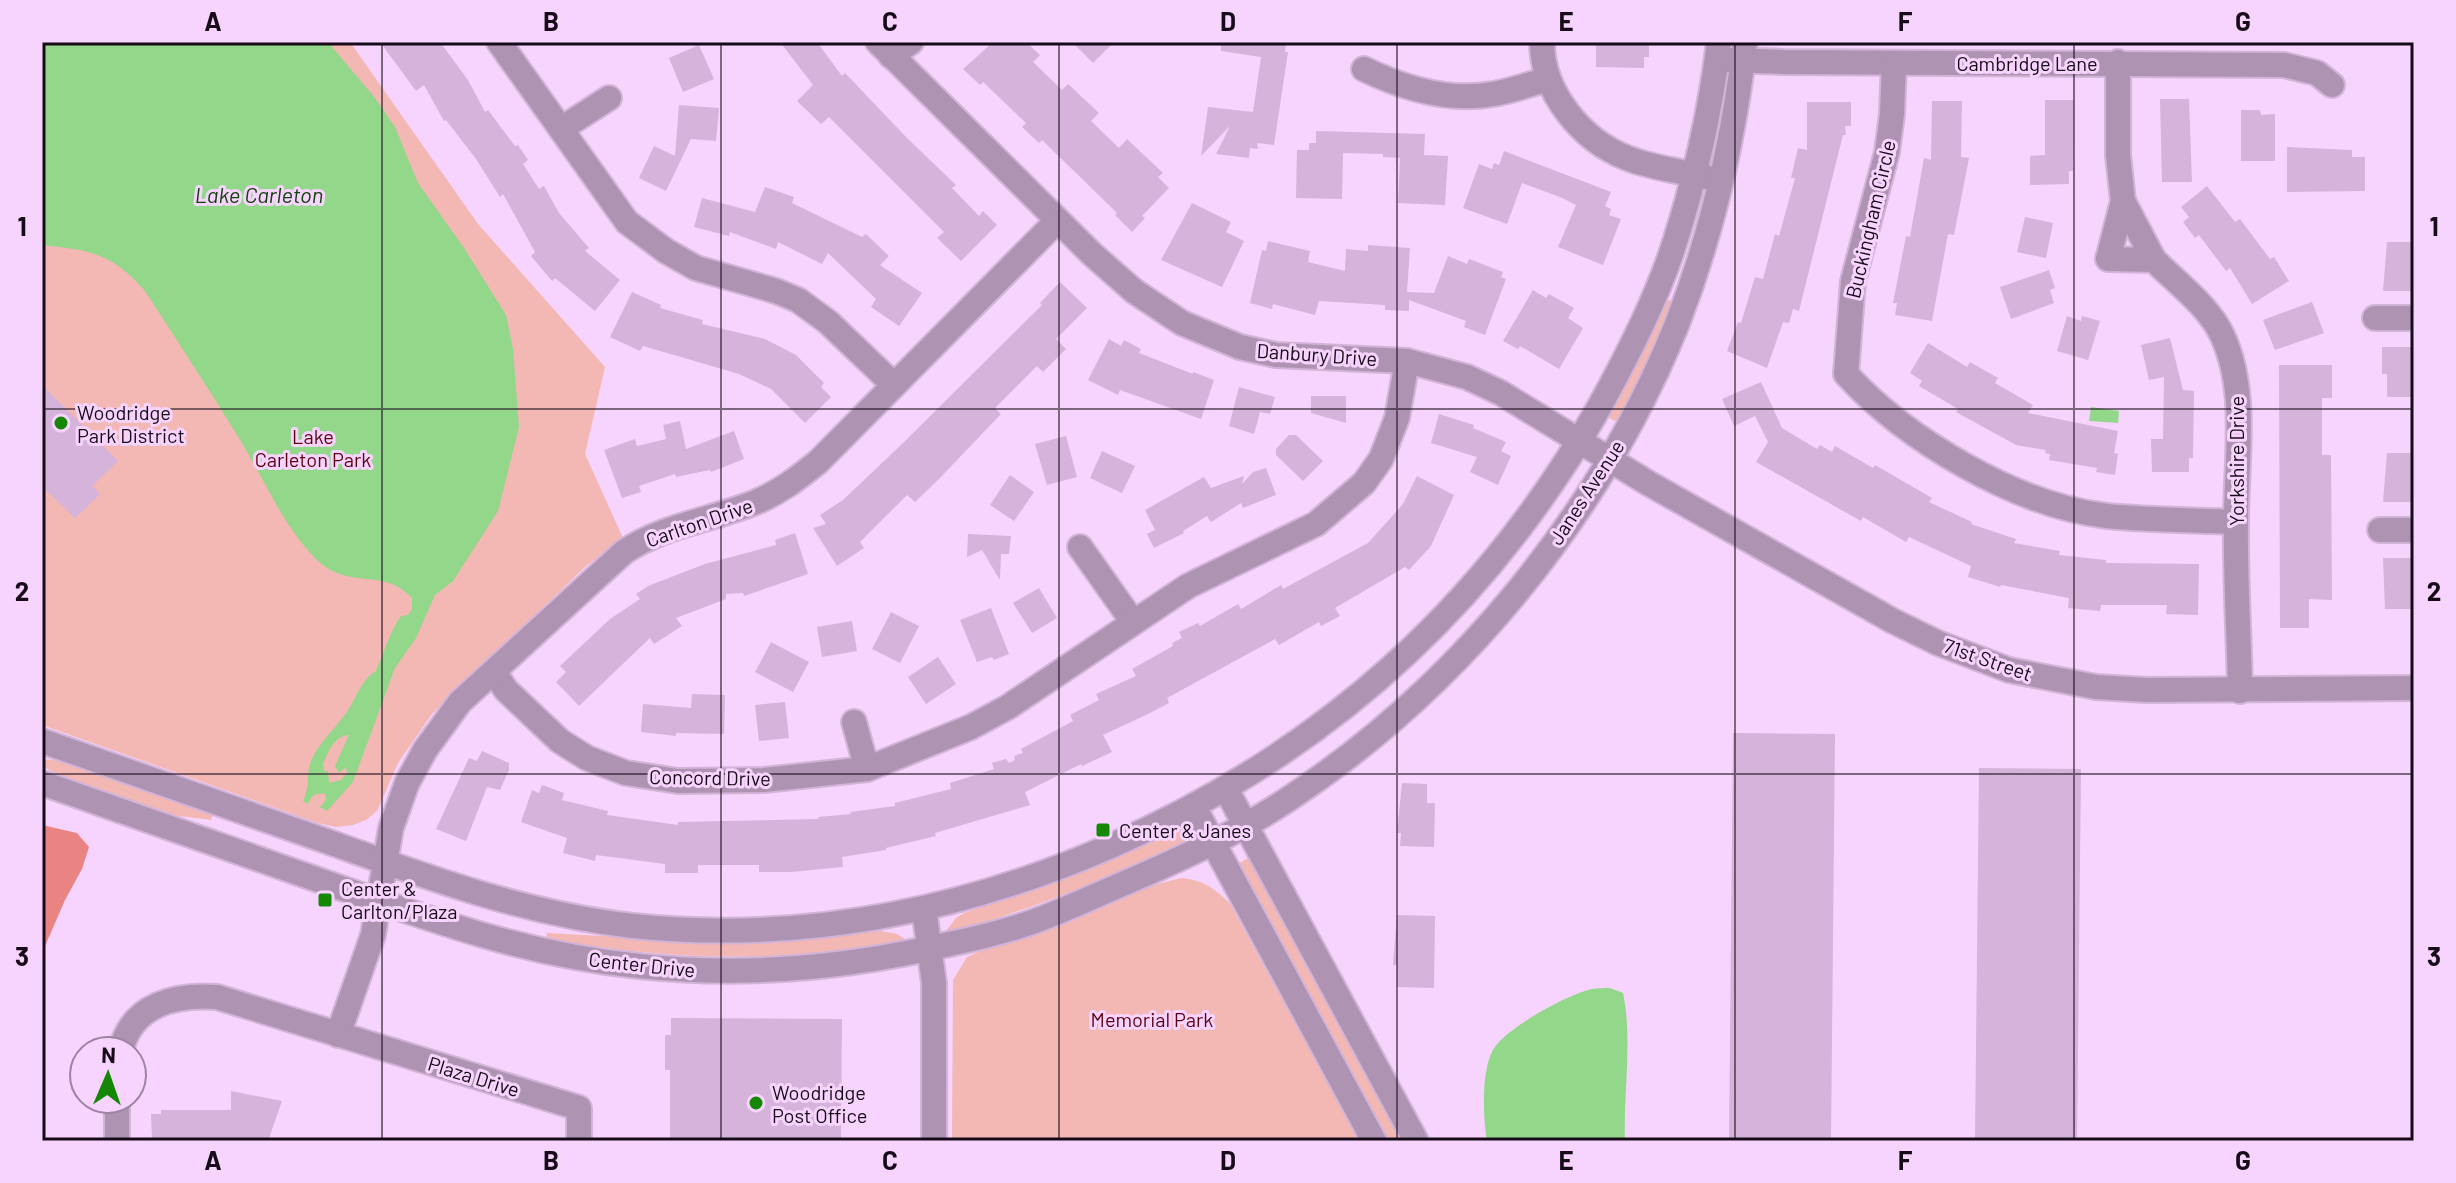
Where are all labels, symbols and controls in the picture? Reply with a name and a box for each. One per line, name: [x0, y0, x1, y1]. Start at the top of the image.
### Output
text: A: [204, 5, 222, 36]
text: B: [543, 5, 559, 36]
text: C: [882, 5, 898, 36]
text: D: [1220, 5, 1236, 36]
text: E: [1558, 5, 1574, 36]
text: F: [1898, 5, 1913, 36]
text: G: [2235, 5, 2251, 36]
street label: Cambridge Lane: [1956, 51, 2098, 75]
street label: Buckingham Circle: [1840, 138, 1900, 300]
water label: Lake Carleton: [195, 181, 323, 207]
text: 1: [17, 210, 27, 241]
text: 1: [2429, 210, 2439, 241]
street label: Danbury Drive: [1256, 338, 1378, 370]
street label: Yorkshire Drive: [2224, 396, 2248, 526]
place label: Woodridge Park District: [77, 400, 185, 447]
marker: Woodridge Park District: [52, 414, 70, 432]
park label: Lake Carleton Park: [255, 424, 371, 471]
street label: Janes Avenue: [1543, 435, 1629, 549]
street label: Carlton Drive: [642, 493, 756, 551]
text: 2: [15, 575, 29, 606]
text: 2: [2427, 575, 2441, 606]
street label: 71st Street: [1941, 633, 2035, 685]
street label: Concord Drive: [649, 764, 771, 790]
place label: Center & Janes: [1119, 818, 1251, 842]
marker: Center & Janes: [1094, 821, 1112, 839]
place label: Center & Carlton/Plaza: [341, 876, 457, 923]
marker: Center & Carlton/Plaza: [316, 891, 334, 909]
text: 3: [15, 940, 29, 971]
text: 3: [2427, 940, 2441, 971]
street label: Center Drive: [588, 946, 696, 982]
park label: Memorial Park: [1091, 1007, 1213, 1031]
north arrow: [68, 1035, 148, 1115]
text: N: [101, 1041, 117, 1067]
street label: Plaza Drive: [425, 1051, 523, 1101]
place label: Woodridge Post Office: [772, 1080, 867, 1127]
marker: Woodridge Post Office: [747, 1094, 765, 1112]
text: A: [204, 1144, 222, 1175]
text: B: [543, 1144, 559, 1175]
text: C: [882, 1144, 898, 1175]
text: D: [1220, 1144, 1236, 1175]
text: E: [1558, 1144, 1574, 1175]
text: F: [1898, 1144, 1913, 1175]
text: G: [2235, 1144, 2251, 1175]

